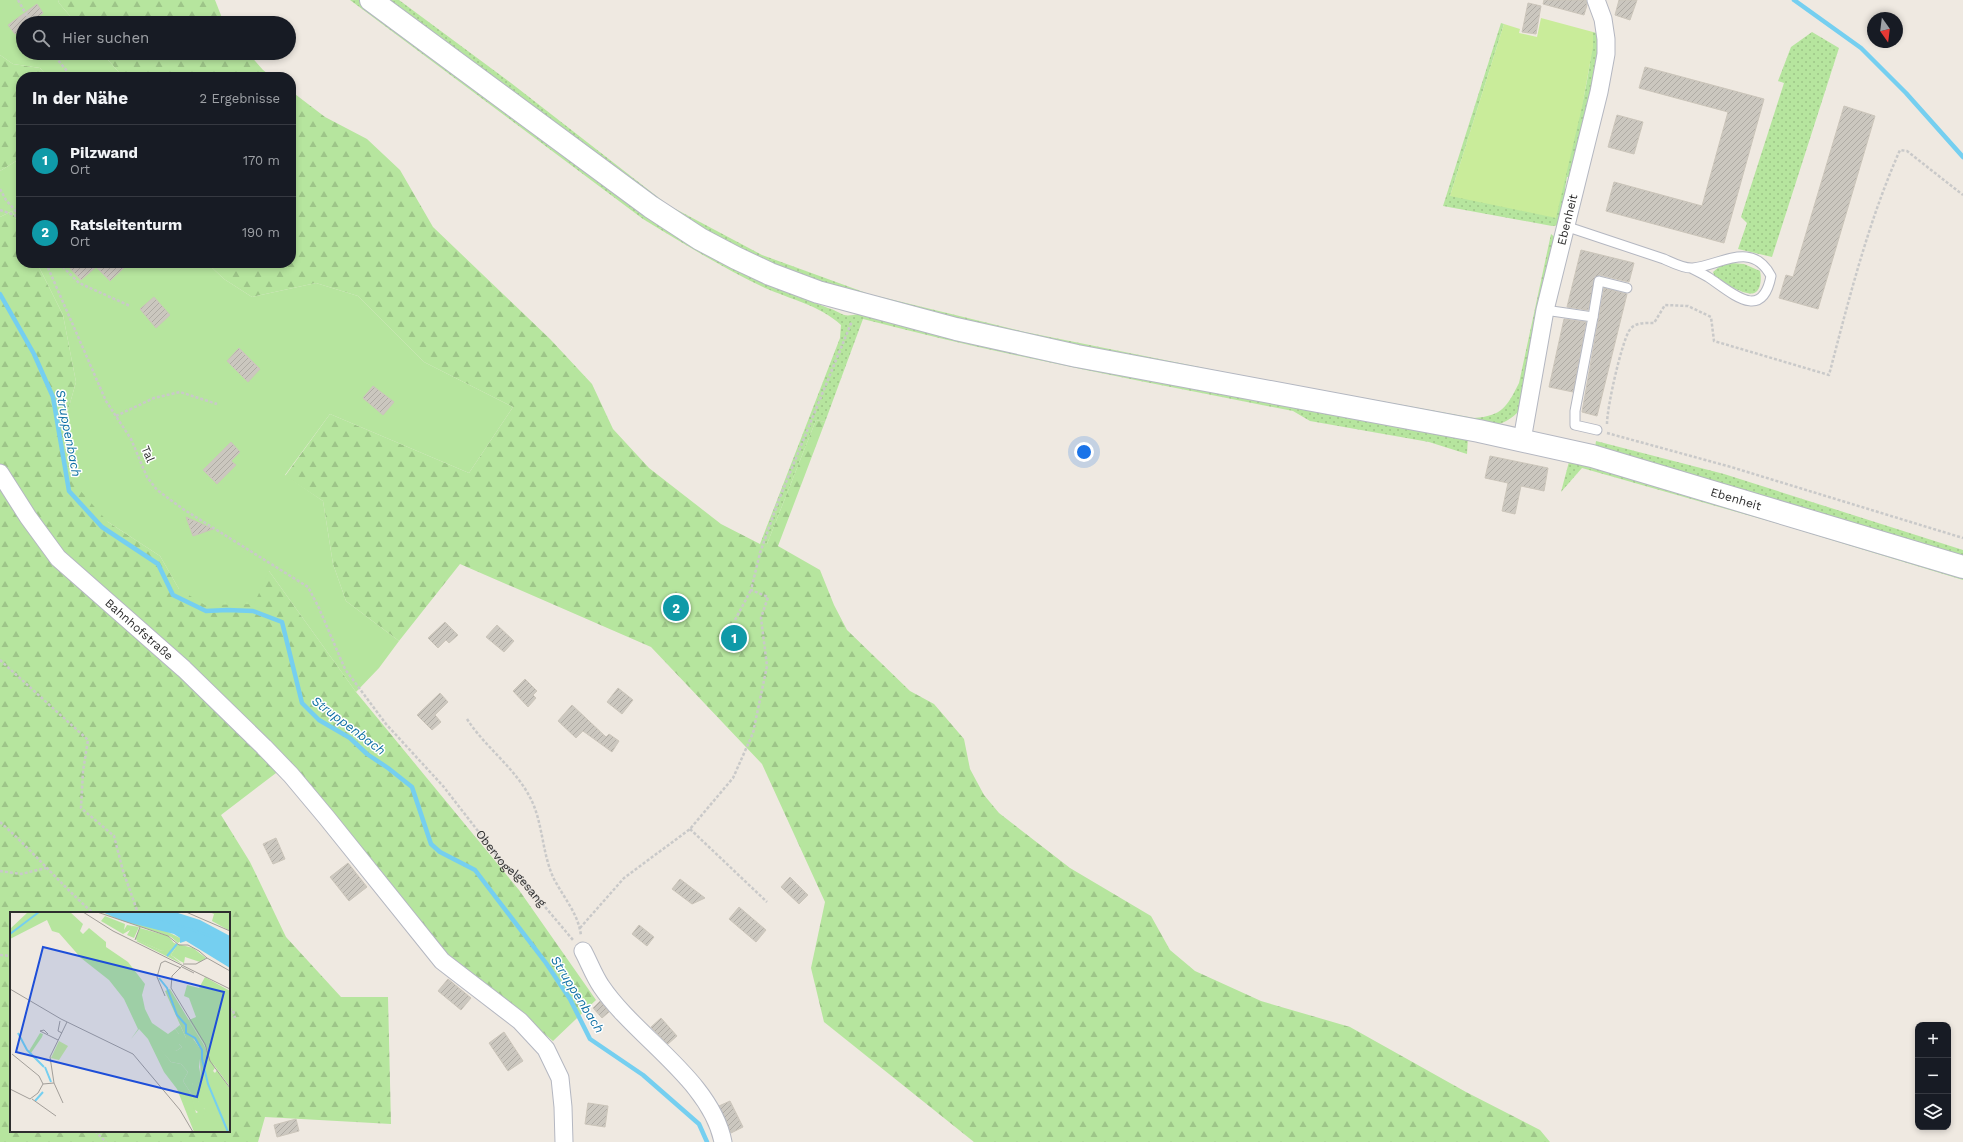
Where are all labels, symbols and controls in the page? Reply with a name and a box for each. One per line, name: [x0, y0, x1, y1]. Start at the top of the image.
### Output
north arrow: [1867, 12, 1903, 48]
search box: [16, 16, 296, 60]
icon: search: [30, 27, 52, 49]
text: Hier suchen: [62, 29, 149, 47]
text: In der Nähe: [32, 88, 128, 108]
text: 2 Ergebnisse: [199, 91, 280, 106]
text: Pilzwand: [70, 144, 138, 162]
text: 1: [42, 153, 48, 168]
text: 170 m: [243, 153, 280, 168]
text: Ort: [70, 162, 90, 177]
street label: Ebenheit: [1554, 193, 1580, 247]
text: Ratsleitenturm: [70, 216, 182, 234]
text: 2: [41, 225, 49, 240]
text: 190 m: [242, 225, 280, 240]
text: Ort: [70, 234, 90, 249]
water label: Struppenbach: [53, 388, 84, 478]
your location: [1074, 442, 1094, 462]
street label: Tal: [138, 444, 158, 465]
street label: Ebenheit: [1709, 485, 1763, 513]
pin: 2: [663, 593, 689, 623]
street label: Bahnhofstraße: [102, 596, 176, 663]
pin: 1: [721, 623, 747, 653]
water label: Struppenbach: [309, 693, 389, 758]
street label: Obervogelgesang: [473, 827, 549, 910]
inset map: [10, 912, 230, 1132]
water label: Struppenbach: [548, 953, 607, 1036]
map controls: [1915, 1022, 1951, 1130]
button: +: [1915, 1022, 1951, 1058]
button: −: [1915, 1058, 1951, 1094]
button: layers: [1915, 1094, 1951, 1130]

